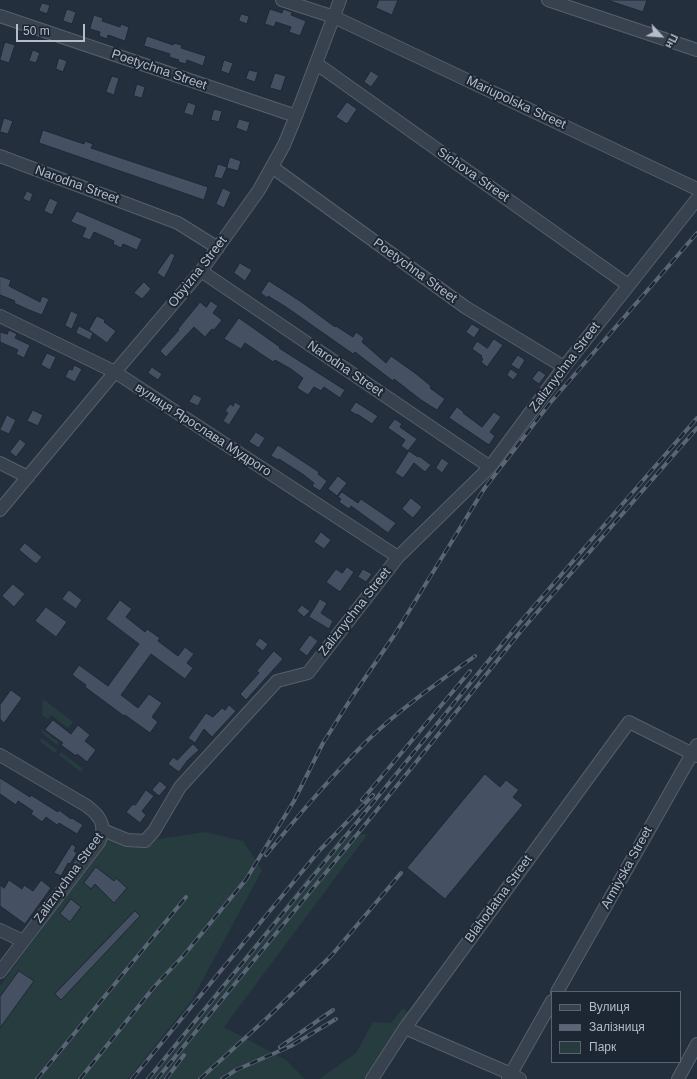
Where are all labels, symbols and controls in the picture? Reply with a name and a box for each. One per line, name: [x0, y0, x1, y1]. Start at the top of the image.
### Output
scale bar: [18, 16, 87, 42]
north arrow: [641, 16, 681, 56]
text: 50 m: [23, 24, 50, 38]
text: Пн: [663, 32, 680, 50]
street label: Poetychna Street: [109, 46, 209, 94]
street label: Mariupolska Street: [464, 73, 568, 133]
street label: Sichova Street: [434, 144, 512, 206]
street label: Narodna Street: [33, 163, 121, 207]
street label: Obyizna Street: [165, 233, 231, 311]
street label: Poetychna Street: [370, 235, 460, 307]
street label: Zaliznychna Street: [526, 319, 604, 415]
street label: Narodna Street: [304, 338, 386, 400]
street label: вулиця Ярослава Мудрого: [132, 380, 274, 480]
street label: Zaliznychna Street: [316, 565, 394, 659]
street label: Armiyska Street: [598, 824, 656, 912]
street label: Zaliznychna Street: [31, 830, 107, 926]
street label: Blahodatna Street: [462, 852, 536, 946]
legend: [551, 991, 681, 1063]
text: Вулиця: [589, 1000, 630, 1014]
text: Залізниця: [589, 1020, 645, 1034]
text: Парк: [589, 1040, 616, 1054]

